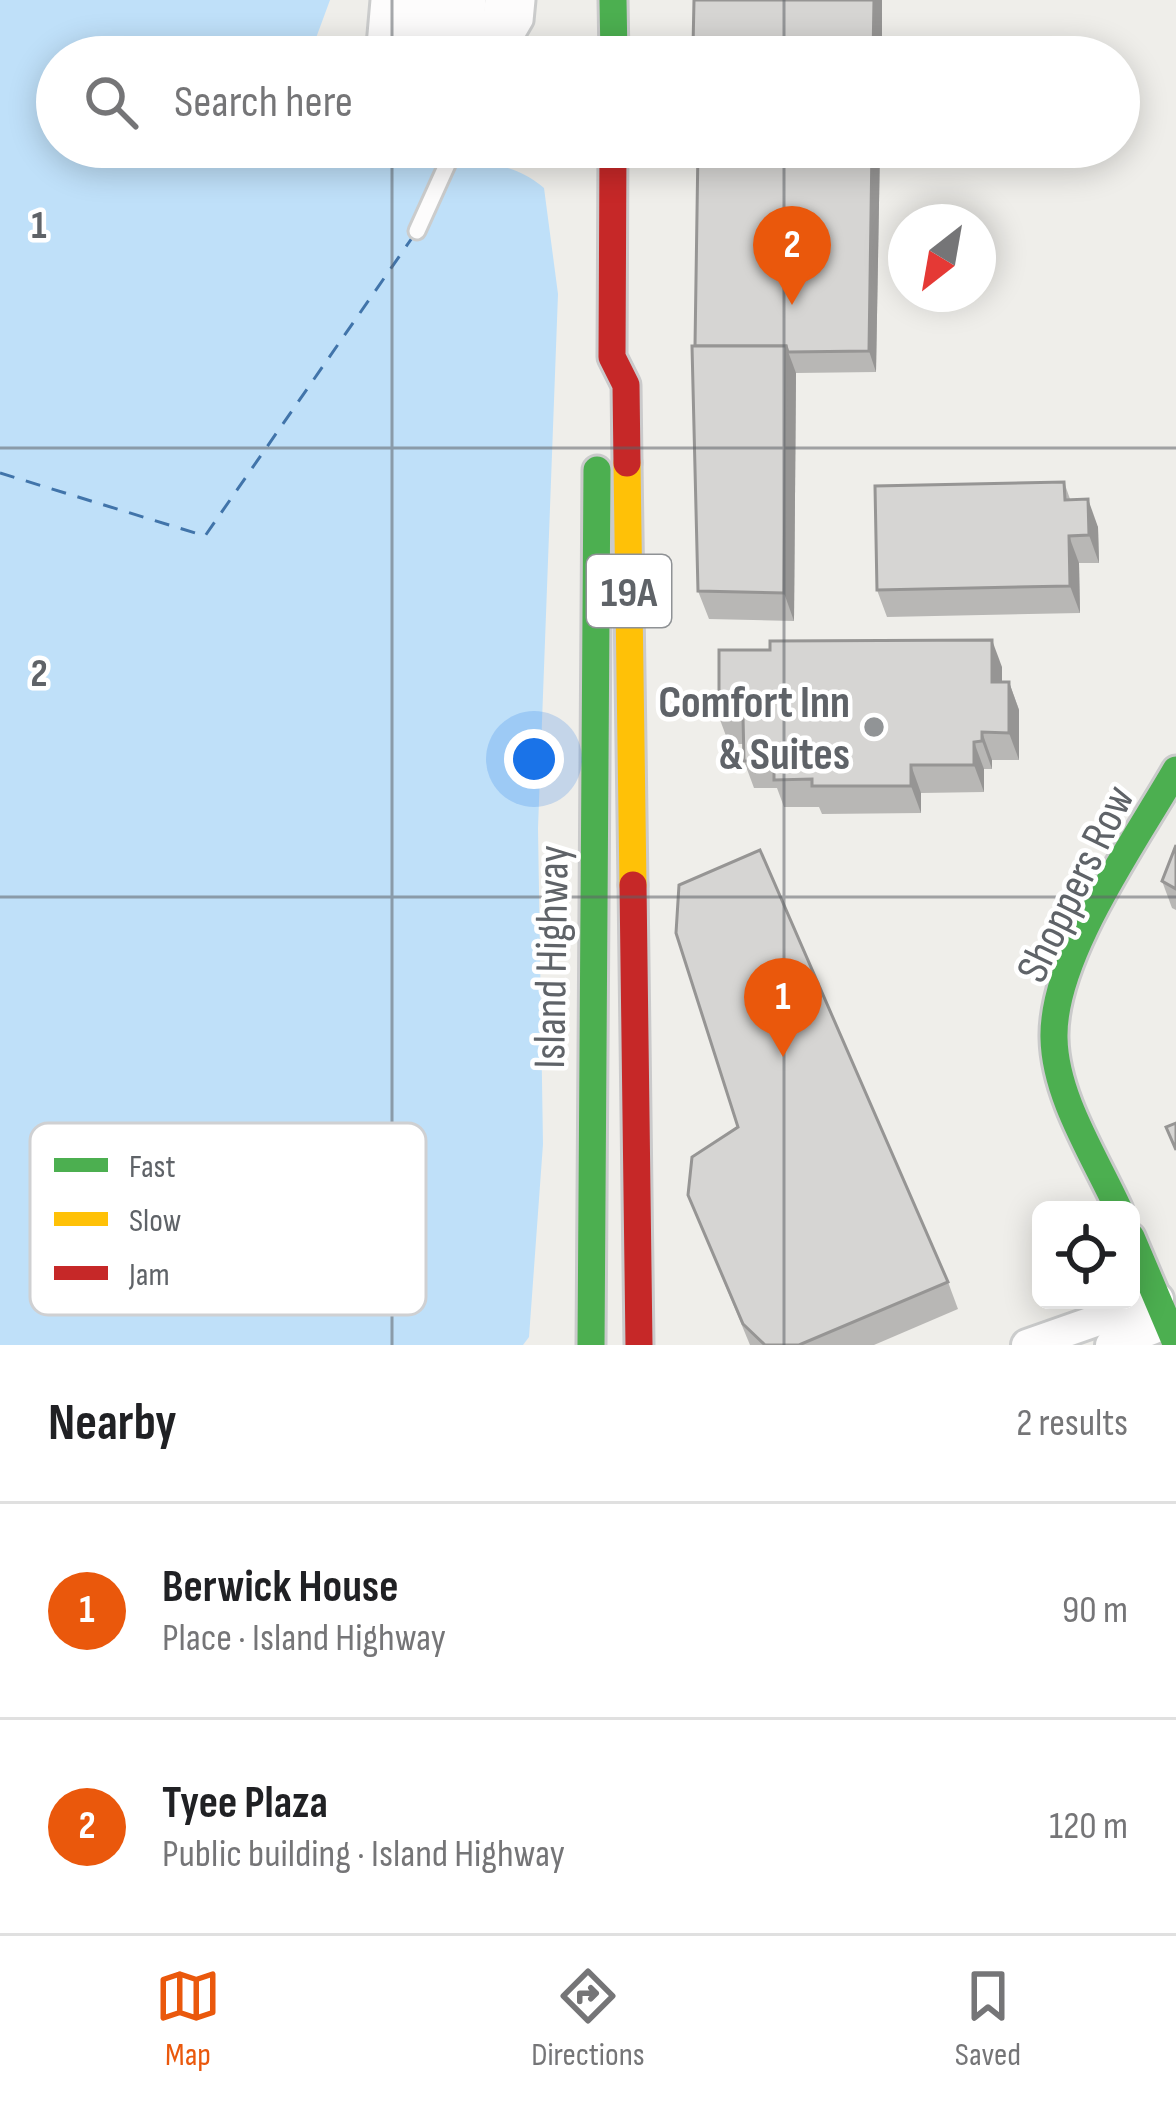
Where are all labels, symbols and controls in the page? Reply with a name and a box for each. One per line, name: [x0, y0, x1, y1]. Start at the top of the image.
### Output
search box: [36, 36, 1140, 168]
icon: search: [78, 69, 144, 135]
text: Search here: [174, 75, 353, 130]
text: 1: [31, 203, 47, 250]
north arrow: [888, 204, 996, 312]
pin: 2: [753, 206, 831, 305]
road number: 19A: [587, 555, 671, 627]
text: 2: [30, 651, 48, 698]
place label: Comfort Inn & Suites: [658, 676, 850, 783]
marker: Comfort Inn & Suites: [861, 714, 887, 740]
your location: [504, 729, 564, 789]
street label: Shoppers Row: [1005, 777, 1147, 991]
street label: Island Highway: [523, 845, 582, 1069]
pin: 1: [744, 958, 822, 1057]
legend: [30, 1123, 426, 1315]
text: Fast: [129, 1147, 176, 1187]
text: Slow: [129, 1201, 181, 1241]
map controls: [1032, 1201, 1140, 1309]
button: locate: [1032, 1201, 1140, 1309]
text: Jam: [128, 1255, 170, 1295]
text: Nearby: [48, 1393, 177, 1454]
text: 2 results: [1016, 1400, 1128, 1447]
text: Berwick House: [162, 1560, 398, 1615]
text: 1: [79, 1587, 95, 1634]
text: 90 m: [1062, 1587, 1128, 1634]
text: Place · Island Highway: [162, 1615, 446, 1662]
text: Tyee Plaza: [162, 1776, 328, 1831]
text: 2: [78, 1803, 96, 1850]
text: 120 m: [1049, 1803, 1128, 1850]
text: Public building · Island Highway: [162, 1831, 565, 1878]
tab: Map: [155, 1963, 221, 2075]
tab: Directions: [531, 1963, 645, 2075]
tab: Saved: [955, 1963, 1021, 2075]

